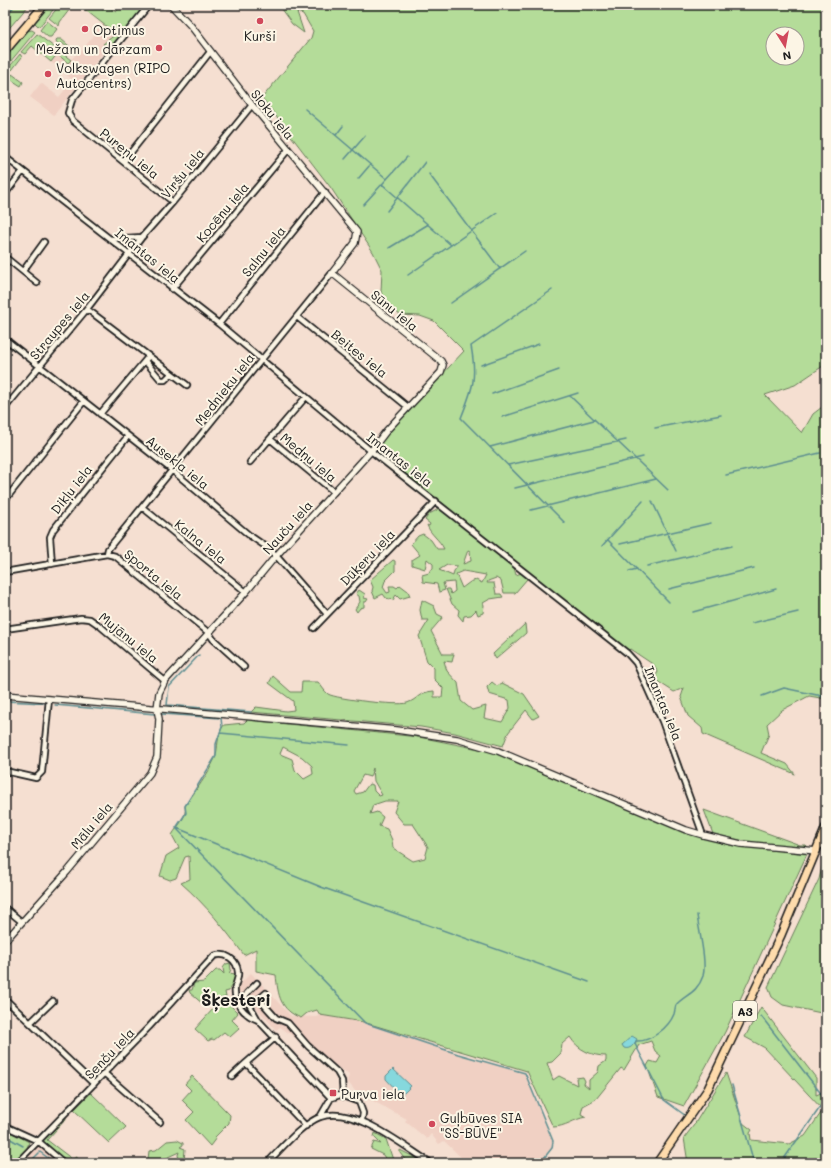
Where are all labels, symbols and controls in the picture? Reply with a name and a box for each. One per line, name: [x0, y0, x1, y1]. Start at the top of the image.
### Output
marker: Kurši: [255, 16, 265, 26]
place label: Optimus: [93, 21, 145, 38]
marker: Optimus: [80, 24, 90, 34]
north arrow: [765, 26, 805, 66]
place label: Kurši: [244, 27, 276, 44]
place label: Mežam un dārzam: [36, 40, 151, 57]
marker: Mežam un dārzam: [154, 43, 164, 53]
text: N: [781, 48, 793, 64]
place label: Volkswagen (RIPO Autocentrs): [56, 59, 170, 91]
marker: Volkswagen (RIPO Autocentrs): [43, 69, 53, 79]
street label: Sloku iela: [248, 85, 298, 143]
street label: Pureņu iela: [96, 124, 163, 183]
street label: Viršu iela: [157, 144, 207, 202]
street label: Kocēnu iela: [192, 179, 252, 245]
street label: Salnu iela: [237, 222, 289, 280]
street label: Imantas iela: [112, 224, 184, 286]
street label: Sūnu iela: [368, 286, 422, 334]
street label: Straupes iela: [25, 287, 93, 363]
street label: Beites iela: [328, 325, 392, 381]
street label: Mednieku iela: [190, 349, 258, 429]
street label: Medņu iela: [277, 428, 341, 486]
street label: Imantas iela: [364, 428, 436, 490]
street label: Ausekļa iela: [142, 431, 213, 493]
street label: Dikļu iela: [47, 461, 96, 518]
street label: Nauču iela: [258, 496, 316, 558]
street label: Kalna iela: [172, 515, 230, 567]
street label: Dūķeru iela: [336, 525, 399, 589]
street label: Sporta iela: [121, 545, 187, 603]
street label: Mujānu iela: [96, 608, 162, 666]
street label: Imantas iela: [641, 663, 687, 743]
street label: Mālu iela: [66, 798, 116, 852]
district label: Šķesteri: [201, 988, 271, 1012]
road number: A3: [733, 1001, 757, 1021]
street label: Senču iela: [80, 1024, 138, 1082]
place label: Purva iela: [341, 1085, 405, 1102]
marker: Purva iela: [328, 1088, 338, 1098]
place label: Guļbūves SIA "SS-BŪVE": [440, 1109, 523, 1141]
marker: Guļbūves SIA "SS-BŪVE": [427, 1119, 437, 1129]

